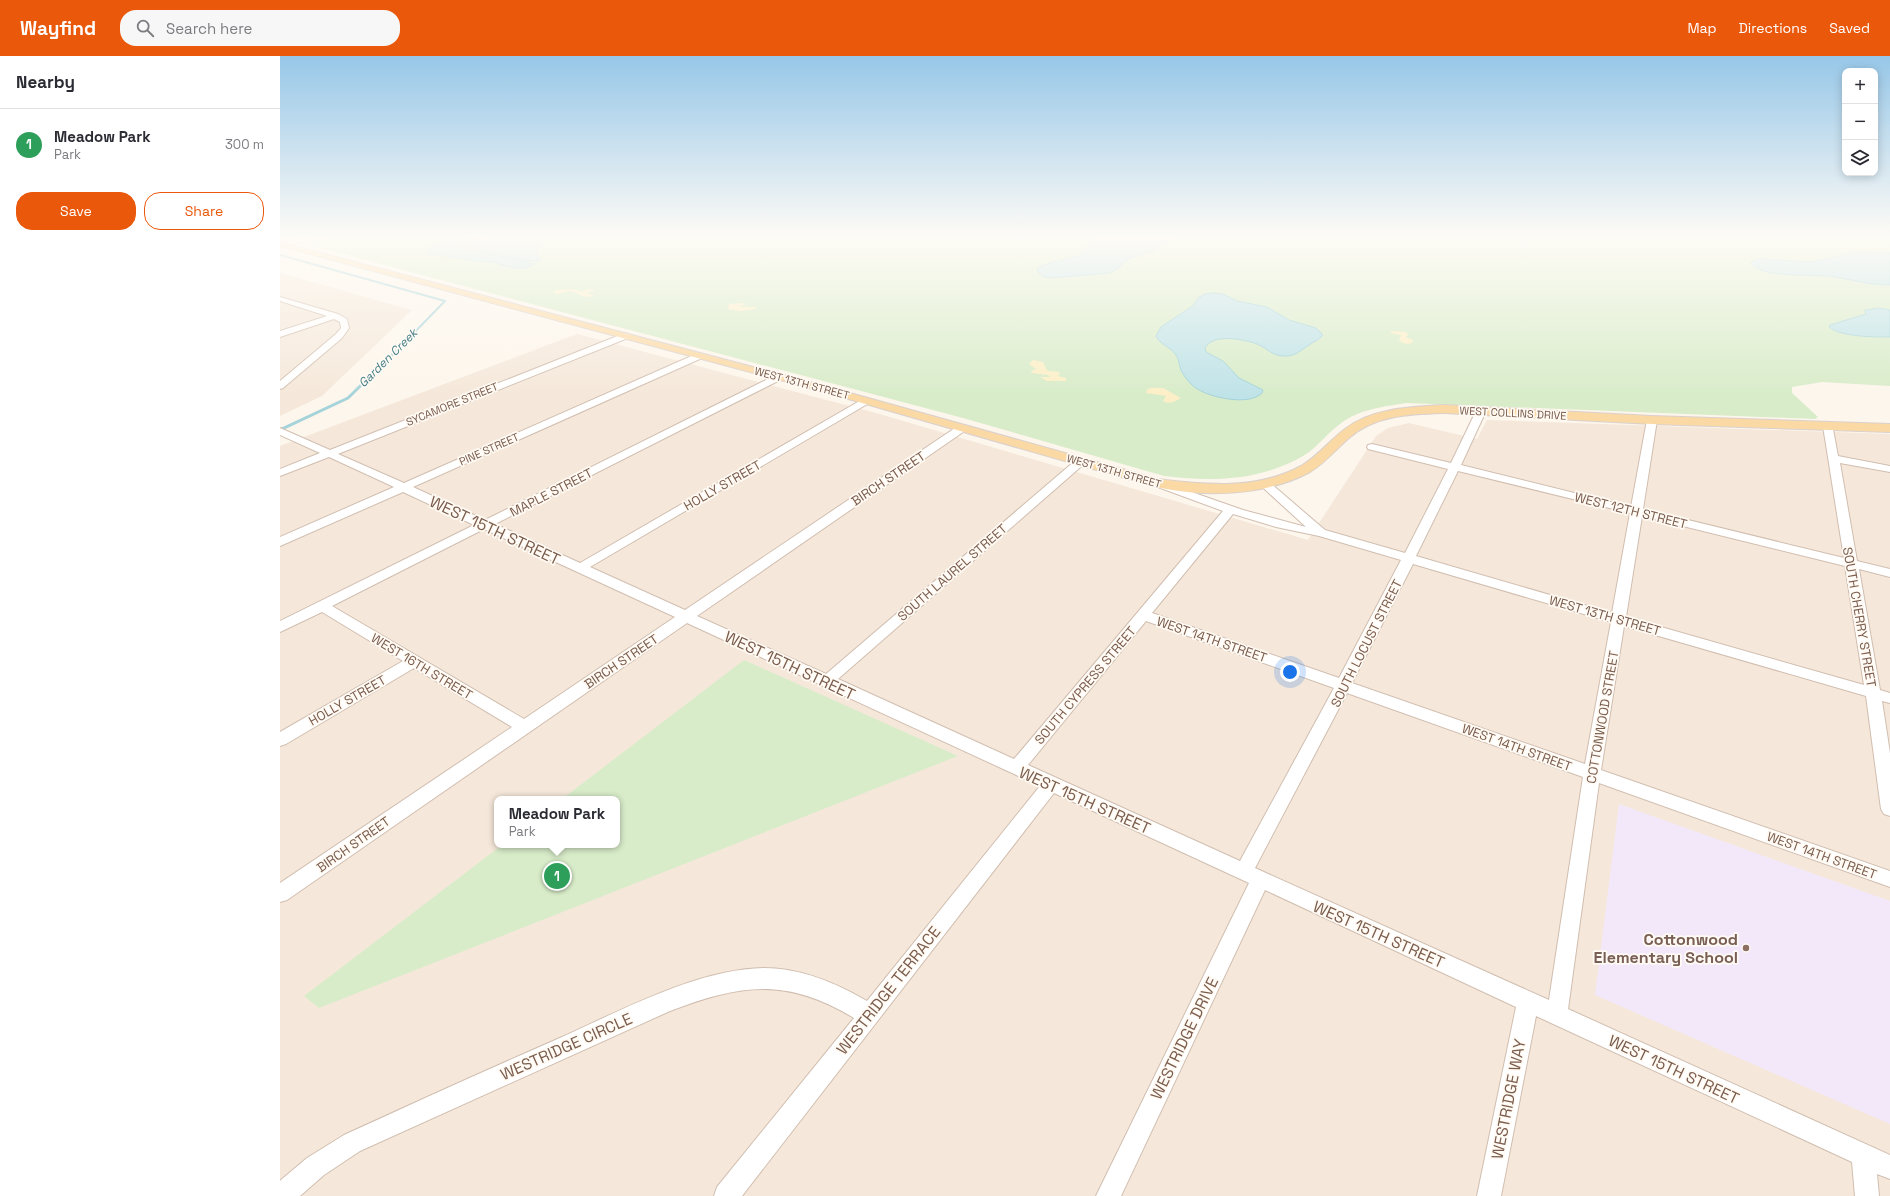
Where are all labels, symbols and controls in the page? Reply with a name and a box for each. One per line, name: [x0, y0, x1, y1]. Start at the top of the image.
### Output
search box: [120, 10, 400, 46]
text: Wayfind: [20, 16, 96, 41]
icon: search: [134, 17, 156, 39]
text: Search here: [166, 19, 252, 38]
text: Map: [1687, 19, 1717, 37]
text: Directions: [1739, 19, 1807, 37]
text: Saved: [1829, 19, 1870, 37]
map controls: [1842, 68, 1878, 176]
button: +: [1842, 68, 1878, 104]
text: Nearby: [16, 71, 75, 93]
button: −: [1842, 104, 1878, 140]
text: Meadow Park: [54, 127, 151, 146]
text: 1: [26, 136, 32, 153]
text: 300 m: [225, 136, 264, 153]
button: layers: [1842, 140, 1878, 176]
text: Park: [54, 146, 81, 163]
button: Save: [16, 192, 136, 230]
button: Share: [144, 192, 264, 230]
water label: Garden Creek: [355, 324, 422, 391]
street label: WEST 13TH STREET: [753, 364, 851, 403]
street label: SYCAMORE STREET: [404, 379, 501, 429]
street label: WEST COLLINS DRIVE: [1459, 403, 1567, 423]
street label: PINE STREET: [457, 429, 522, 468]
street label: BIRCH STREET: [848, 447, 929, 509]
street label: WEST 13TH STREET: [1065, 451, 1163, 491]
street label: HOLLY STREET: [680, 456, 764, 514]
street label: MAPLE STREET: [507, 464, 596, 521]
street label: WEST 12TH STREET: [1573, 488, 1689, 533]
street label: WEST 15TH STREET: [426, 491, 564, 570]
street label: SOUTH LAUREL STREET: [894, 520, 1011, 625]
street label: SOUTH CHERRY STREET: [1839, 546, 1880, 689]
street label: SOUTH LOCUST STREET: [1327, 576, 1406, 710]
street label: WEST 13TH STREET: [1547, 591, 1663, 640]
street label: WEST 14TH STREET: [1154, 613, 1270, 666]
street label: SOUTH CYPRESS STREET: [1031, 622, 1140, 748]
street label: WEST 15TH STREET: [721, 626, 859, 705]
street label: WEST 16TH STREET: [368, 629, 476, 704]
street label: BIRCH STREET: [581, 630, 662, 692]
street label: COTTONWOOD STREET: [1582, 649, 1623, 785]
your location: [1280, 662, 1300, 682]
street label: HOLLY STREET: [305, 671, 389, 729]
street label: WEST 14TH STREET: [1460, 720, 1574, 775]
street label: WEST 15TH STREET: [1016, 762, 1154, 839]
popup: [494, 796, 620, 848]
text: Meadow Park: [509, 804, 605, 823]
street label: BIRCH STREET: [313, 813, 394, 876]
text: Park: [509, 823, 536, 840]
street label: WEST 14TH STREET: [1765, 828, 1879, 883]
pin: 1: [544, 861, 570, 891]
street label: WEST 15TH STREET: [1310, 896, 1448, 973]
street label: WESTRIDGE TERRACE: [832, 922, 945, 1059]
place label: Cottonwood Elementary School: [1594, 929, 1738, 968]
marker: Cottonwood Elementary School: [1741, 943, 1751, 953]
street label: WESTRIDGE DRIVE: [1146, 974, 1223, 1103]
street label: WESTRIDGE CIRCLE: [497, 1008, 635, 1085]
street label: WEST 15TH STREET: [1605, 1030, 1743, 1109]
street label: WESTRIDGE WAY: [1487, 1037, 1530, 1161]

